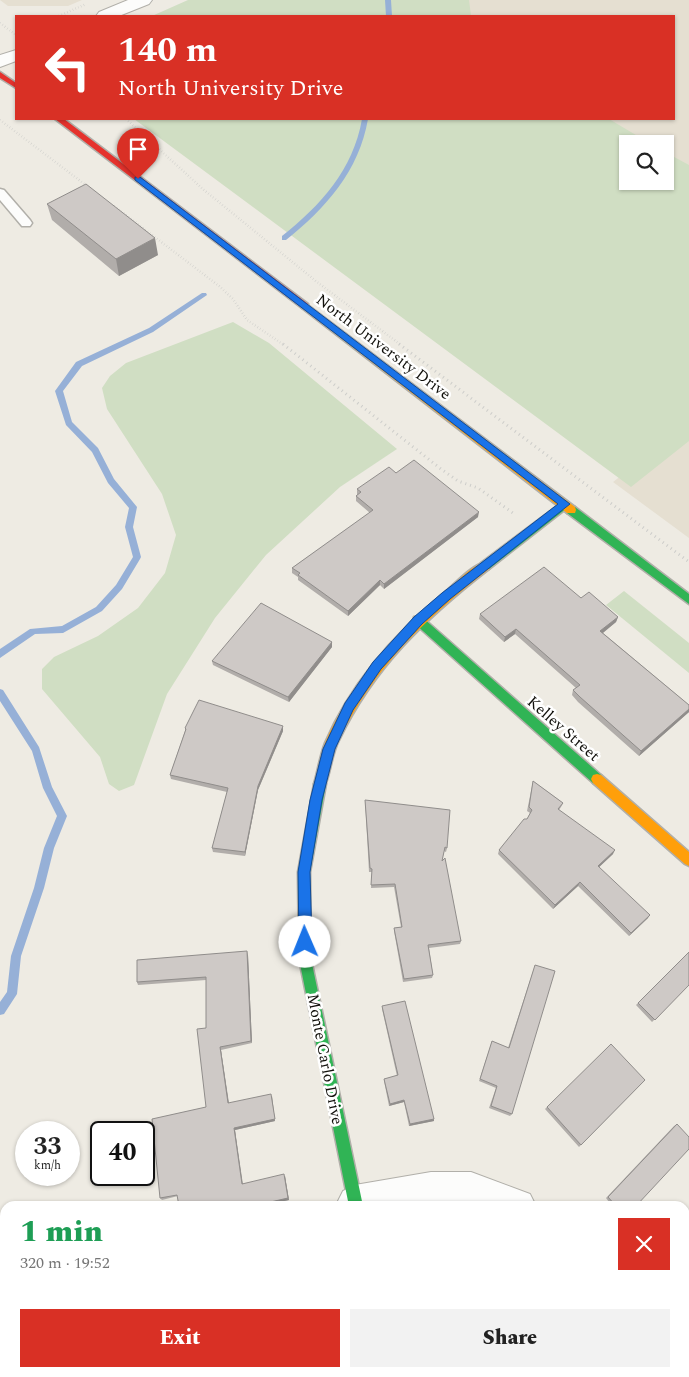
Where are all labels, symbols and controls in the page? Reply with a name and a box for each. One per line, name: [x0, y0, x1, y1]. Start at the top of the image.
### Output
text: 140 m: [118, 24, 217, 77]
icon: left: [35, 35, 100, 100]
text: North University Drive: [118, 72, 343, 105]
pin: [117, 128, 159, 179]
icon: arrive: [124, 135, 152, 163]
map controls: [619, 135, 674, 190]
button: search: [619, 135, 674, 190]
street label: North University Drive: [311, 288, 456, 406]
street label: Kelley Street: [522, 690, 605, 767]
position arrow: [278, 915, 330, 967]
street label: Monte Carlo Drive: [301, 992, 349, 1127]
speed limit sign: 40: [90, 1121, 155, 1186]
text: 33: [33, 1128, 62, 1166]
text: km/h: [34, 1156, 61, 1175]
text: 1 min: [20, 1209, 103, 1255]
button: close: [618, 1218, 670, 1270]
text: 320 m · 19:52: [20, 1251, 110, 1275]
button: Exit: [20, 1309, 340, 1367]
button: Share: [350, 1309, 670, 1367]

